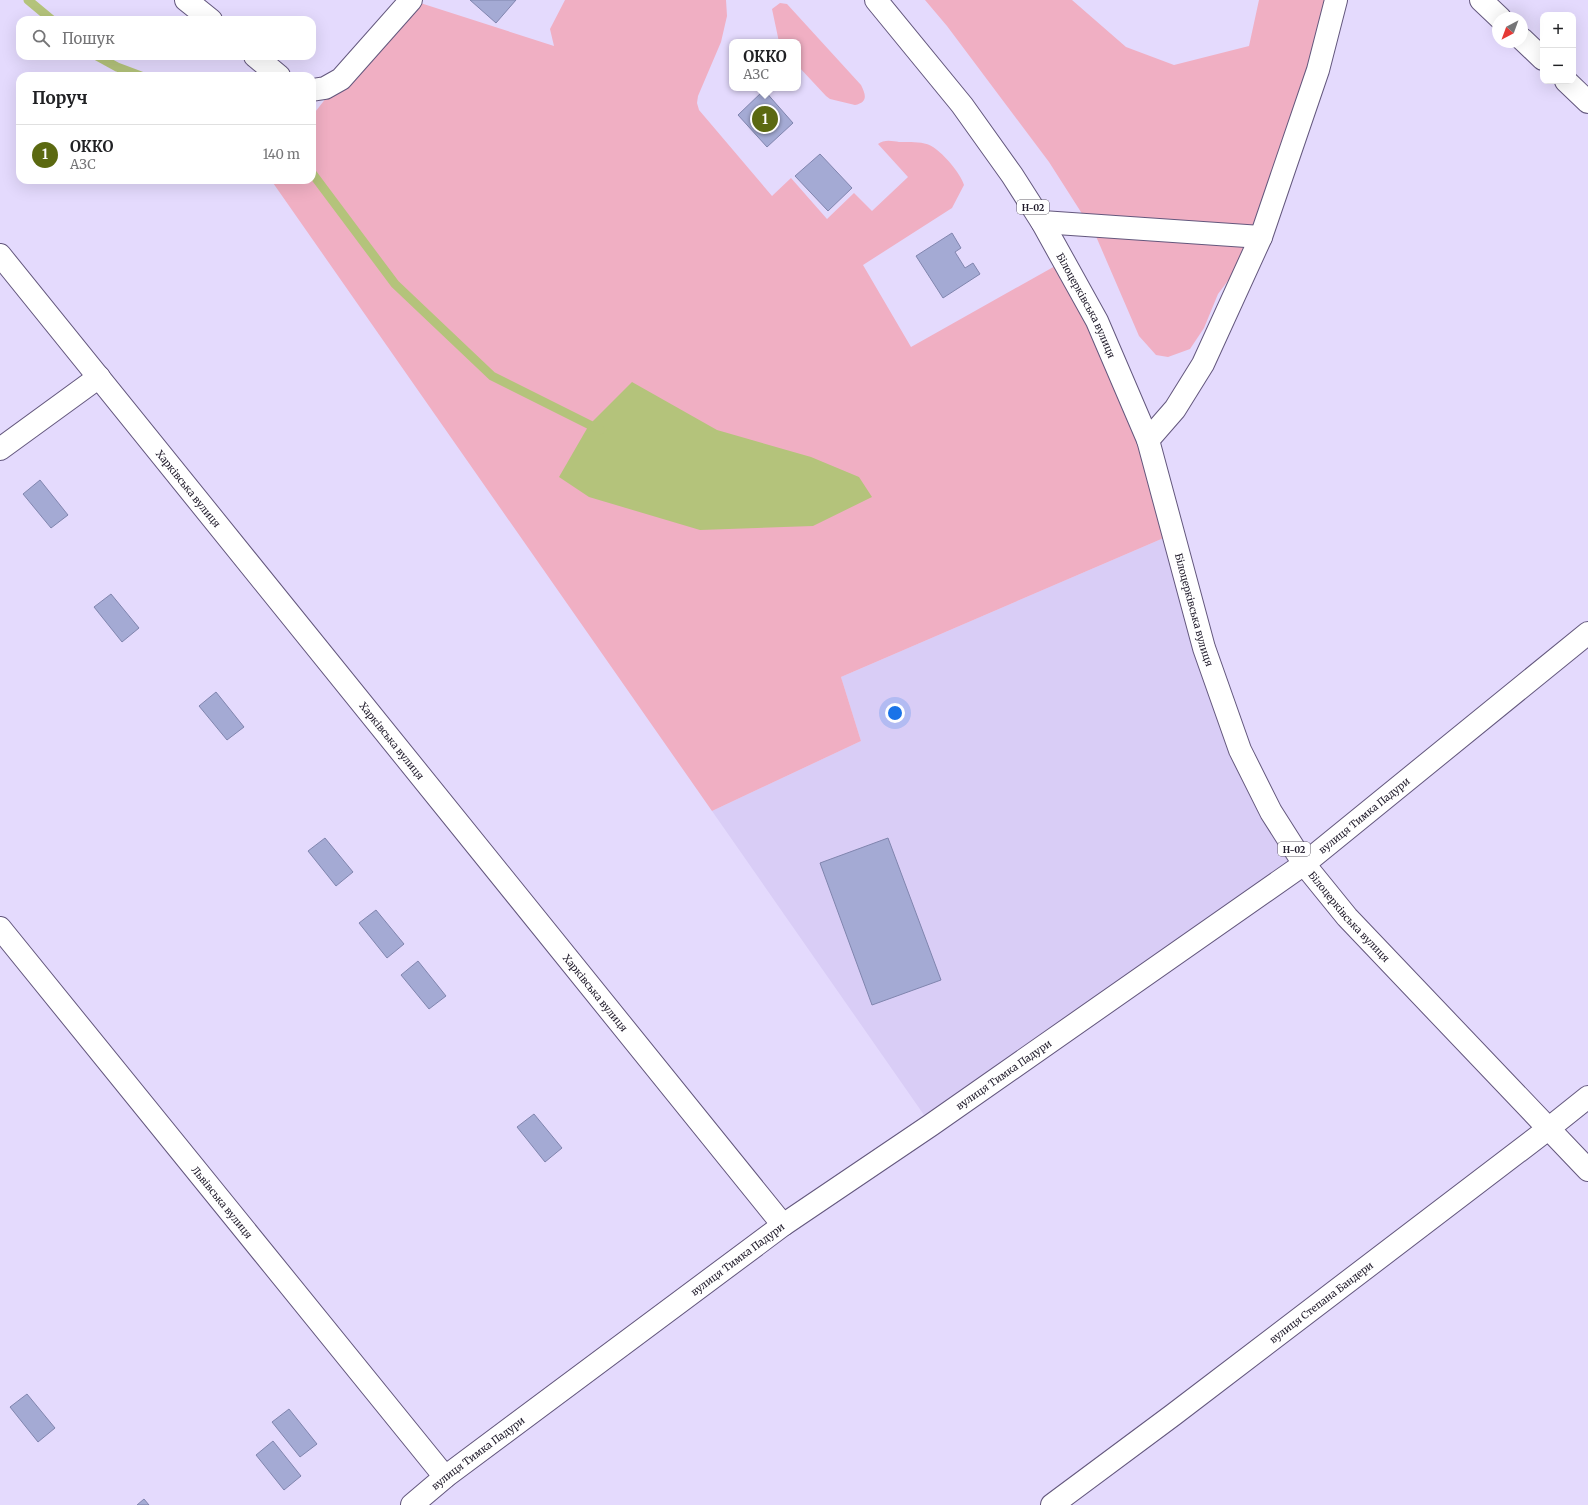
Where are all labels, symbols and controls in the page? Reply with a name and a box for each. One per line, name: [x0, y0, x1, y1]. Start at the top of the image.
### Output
north arrow: [1492, 12, 1528, 48]
map controls: [1540, 12, 1576, 84]
button: +: [1540, 12, 1576, 48]
search box: [16, 16, 316, 60]
icon: search: [30, 27, 52, 49]
text: Пошук: [62, 29, 115, 48]
popup: [729, 39, 801, 91]
text: ОККО: [743, 47, 787, 66]
button: −: [1540, 48, 1576, 84]
text: АЗС: [743, 66, 769, 83]
text: Поруч: [32, 87, 88, 109]
pin: 1: [752, 104, 778, 134]
text: ОККО: [70, 137, 113, 156]
text: 1: [42, 146, 48, 163]
text: 140 m: [263, 146, 300, 163]
text: АЗС: [70, 156, 96, 173]
road number: Н-02: [1017, 200, 1049, 214]
street label: Білоцерківська вулиця: [1054, 250, 1119, 360]
street label: Харківська вулиця: [153, 447, 224, 530]
street label: Білоцерківська вулиця: [1172, 552, 1216, 668]
street label: Харківська вулиця: [357, 699, 427, 782]
your location: [885, 703, 905, 723]
street label: вулиця Тимка Падури: [1316, 774, 1412, 856]
road number: Н-02: [1278, 842, 1310, 856]
street label: Білоцерківська вулиця: [1306, 868, 1393, 965]
street label: Харківська вулиця: [560, 951, 631, 1034]
street label: вулиця Тимка Падури: [953, 1036, 1054, 1112]
street label: Львівська вулиця: [189, 1163, 255, 1241]
street label: вулиця Тимка Падури: [688, 1220, 787, 1298]
street label: вулиця Степана Бандери: [1267, 1258, 1376, 1346]
street label: вулиця Тимка Падури: [428, 1413, 527, 1492]

